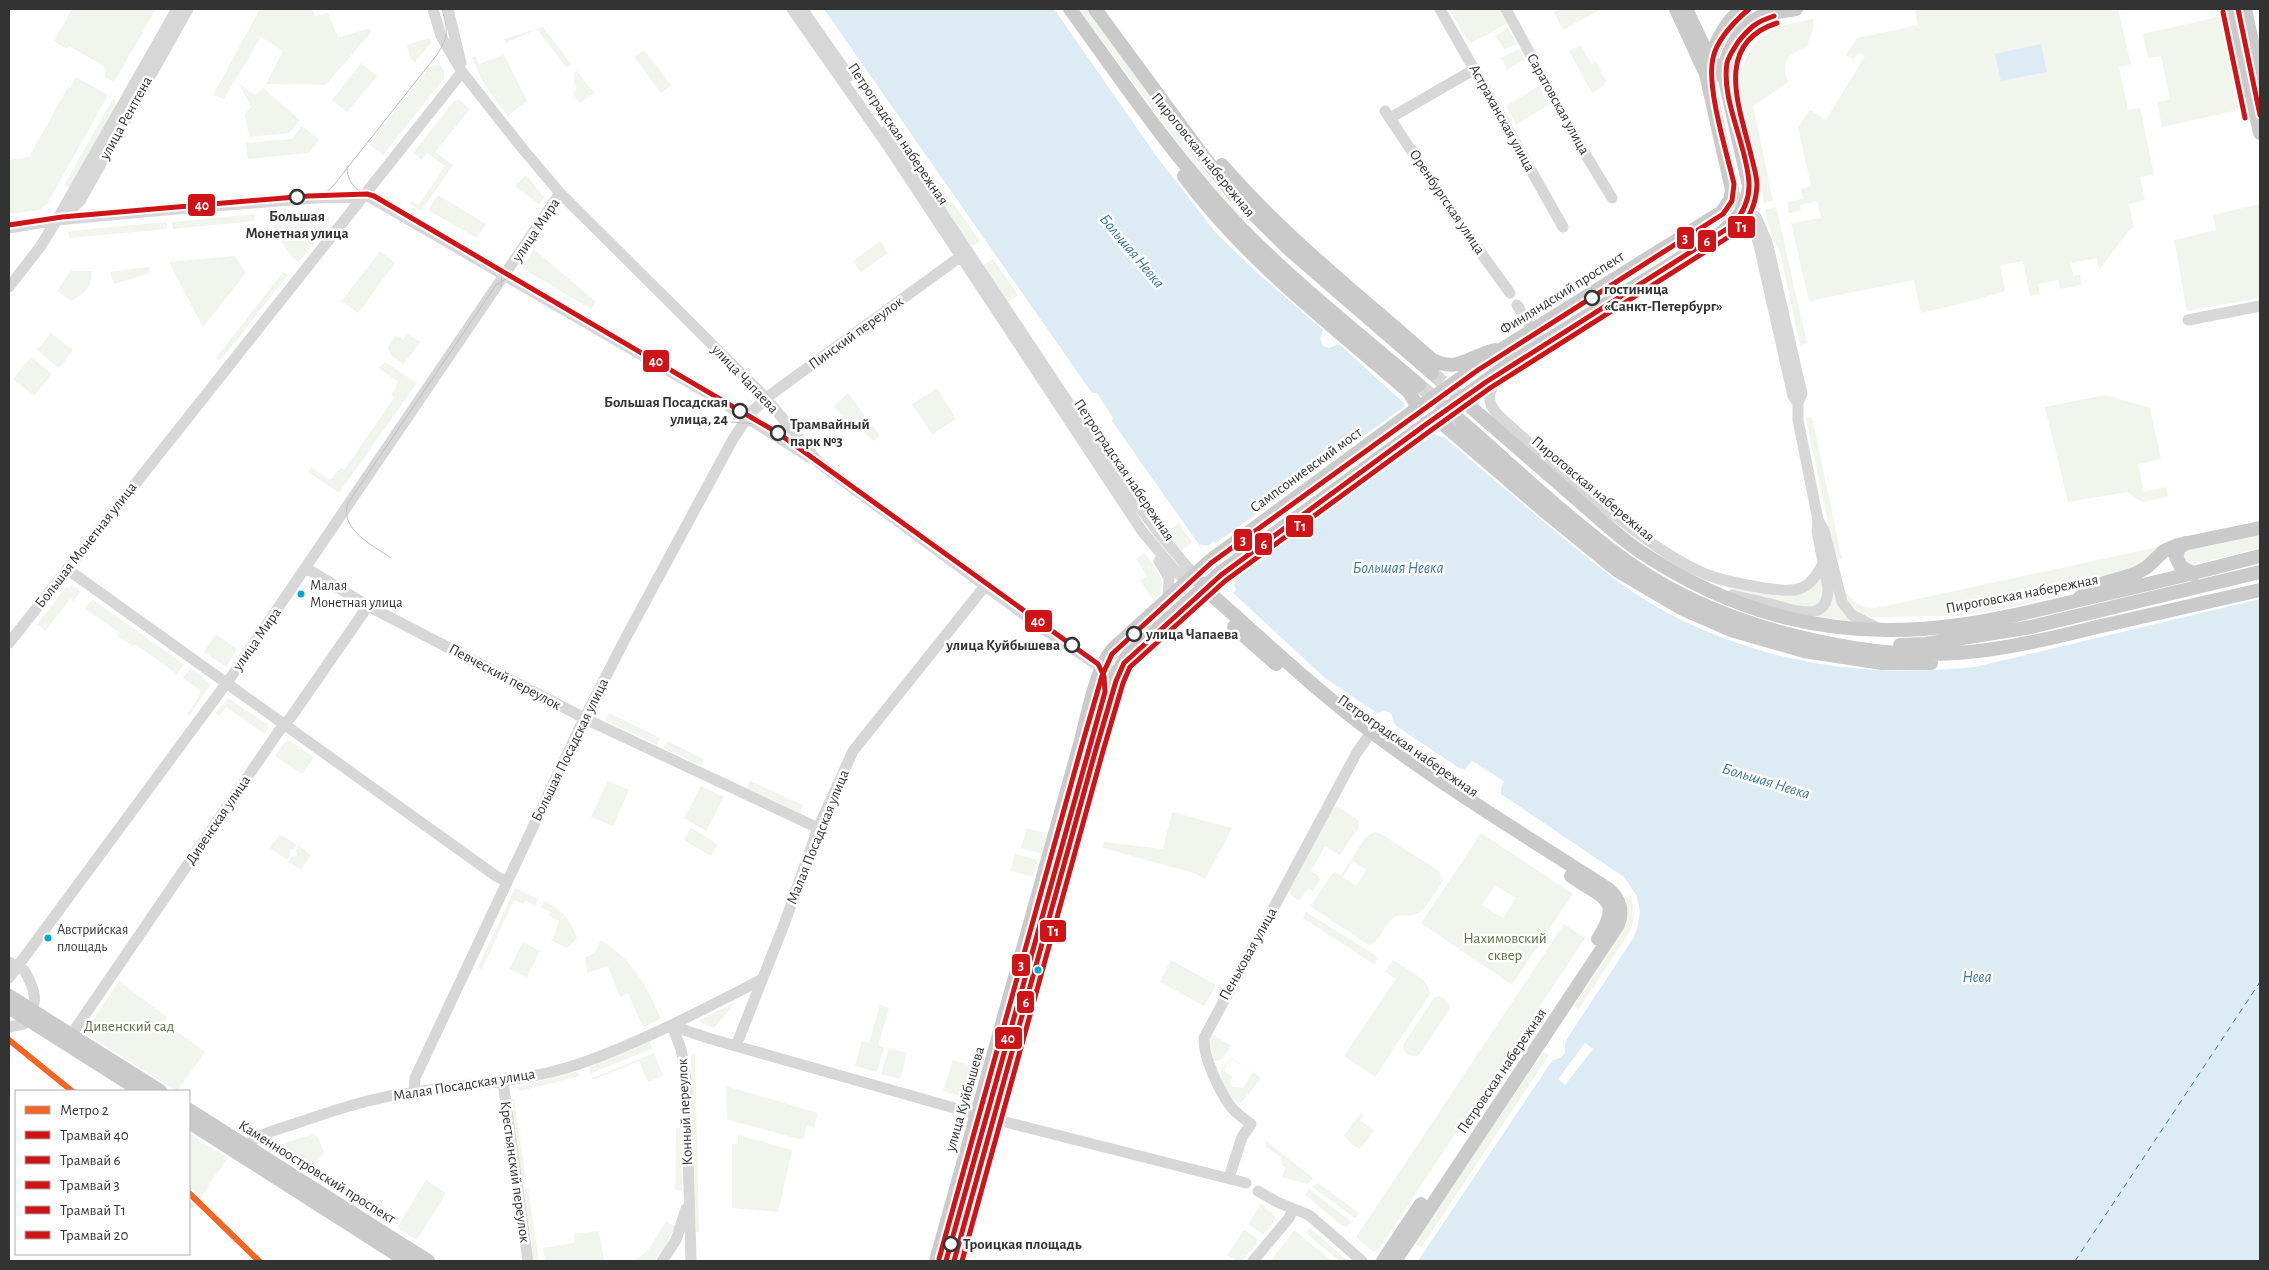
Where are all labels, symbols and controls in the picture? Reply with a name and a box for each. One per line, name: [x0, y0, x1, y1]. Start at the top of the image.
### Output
street label: Саратовская улица: [1524, 51, 1592, 157]
street label: Петроградская набережная: [845, 60, 951, 208]
street label: Астраханская улица: [1466, 62, 1538, 174]
street label: улица Рентгена: [97, 74, 155, 163]
street label: Пироговская набережная: [1148, 90, 1258, 220]
street label: Оренбургская улица: [1406, 147, 1488, 257]
marker: Большая Монетная улица: [289, 189, 305, 205]
line badge: 40: [187, 193, 216, 217]
street label: улица Мира: [509, 196, 563, 265]
text: 40: [195, 199, 209, 213]
place label: Большая Монетная улица: [246, 209, 349, 241]
water label: Большая Невка: [1097, 211, 1167, 291]
line badge: Т1: [1727, 215, 1756, 239]
text: Т1: [1735, 221, 1747, 235]
line badge: 3: [1676, 226, 1695, 250]
line badge: 6: [1697, 229, 1717, 253]
text: 3: [1682, 232, 1688, 246]
text: 6: [1704, 235, 1711, 249]
street label: Финляндский проспект: [1497, 248, 1627, 337]
place label: гостиница «Санкт-Петербург»: [1604, 282, 1723, 314]
marker: гостиница «Санкт-Петербург»: [1584, 290, 1600, 306]
street label: Пинский переулок: [806, 294, 906, 372]
street label: улица Чапаева: [708, 341, 781, 416]
line badge: 40: [642, 349, 670, 373]
text: 40: [649, 355, 663, 369]
place label: Большая Посадская улица, 24: [604, 395, 728, 427]
street label: Петроградская набережная: [1071, 396, 1177, 544]
marker: Большая Посадская улица, 24: [732, 403, 748, 419]
place label: Трамвайный парк №3: [790, 417, 870, 449]
street label: Сампсониевский мост: [1247, 424, 1365, 515]
marker: Трамвайный парк №3: [770, 425, 786, 441]
street label: Пироговская набережная: [1529, 433, 1657, 545]
street label: Большая Монетная улица: [32, 479, 140, 611]
line badge: Т1: [1285, 514, 1314, 538]
text: Т1: [1294, 520, 1306, 534]
line badge: 3: [1233, 528, 1253, 552]
line badge: 6: [1254, 532, 1273, 556]
text: 3: [1240, 534, 1246, 548]
text: 6: [1261, 538, 1268, 552]
water label: Большая Невка: [1352, 560, 1444, 576]
street label: Пироговская набережная: [1944, 572, 2100, 616]
place label: Малая Монетная улица: [310, 579, 403, 610]
marker: Малая Монетная улица: [296, 589, 306, 599]
street label: улица Мира: [229, 605, 284, 674]
line badge: 40: [1024, 609, 1053, 633]
text: 40: [1031, 615, 1045, 629]
marker: улица Чапаева: [1126, 626, 1142, 642]
place label: улица Чапаева: [1145, 627, 1238, 642]
marker: улица Куйбышева: [1064, 637, 1080, 653]
place label: улица Куйбышева: [945, 638, 1060, 653]
street label: Певческий переулок: [446, 641, 564, 713]
street label: Большая Посадская улица: [529, 676, 611, 824]
street label: Петроградская набережная: [1335, 692, 1481, 800]
water label: Большая Невка: [1720, 760, 1812, 802]
street label: Малая Посадская улица: [784, 767, 852, 906]
street label: Дивенская улица: [183, 773, 253, 867]
street label: Пеньковая улица: [1216, 905, 1280, 1003]
line badge: Т1: [1039, 919, 1067, 943]
place label: Австрийская площадь: [57, 923, 128, 954]
text: Т1: [1047, 925, 1059, 939]
park label: Нахимовский сквер: [1463, 931, 1547, 963]
marker: Австрийская площадь: [43, 933, 53, 943]
line badge: 3: [1011, 953, 1031, 977]
text: 3: [1018, 959, 1024, 973]
unlabelled marker: [1033, 965, 1043, 975]
water label: Нева: [1962, 969, 1992, 985]
line badge: 6: [1016, 990, 1035, 1014]
text: 6: [1023, 996, 1030, 1010]
street label: Петровская набережная: [1455, 1006, 1549, 1136]
park label: Дивенский сад: [84, 1019, 174, 1034]
line badge: 40: [994, 1026, 1023, 1050]
text: 40: [1001, 1032, 1015, 1046]
street label: улица Куйбышева: [943, 1045, 987, 1154]
street label: Конный переулок: [675, 1058, 695, 1166]
street label: Малая Посадская улица: [392, 1066, 536, 1104]
legend: [15, 1090, 190, 1255]
street label: Крестьянский переулок: [498, 1100, 532, 1244]
text: Метро 2: [60, 1103, 109, 1118]
street label: Каменноостровский проспект: [236, 1118, 398, 1227]
text: Трамвай 40: [60, 1128, 129, 1143]
text: Трамвай 6: [60, 1153, 121, 1168]
text: Трамвай 3: [60, 1178, 120, 1193]
text: Трамвай Т1: [60, 1203, 126, 1218]
text: Трамвай 20: [60, 1228, 128, 1243]
marker: Троицкая площадь: [943, 1236, 959, 1252]
place label: Троицкая площадь: [963, 1237, 1082, 1252]

